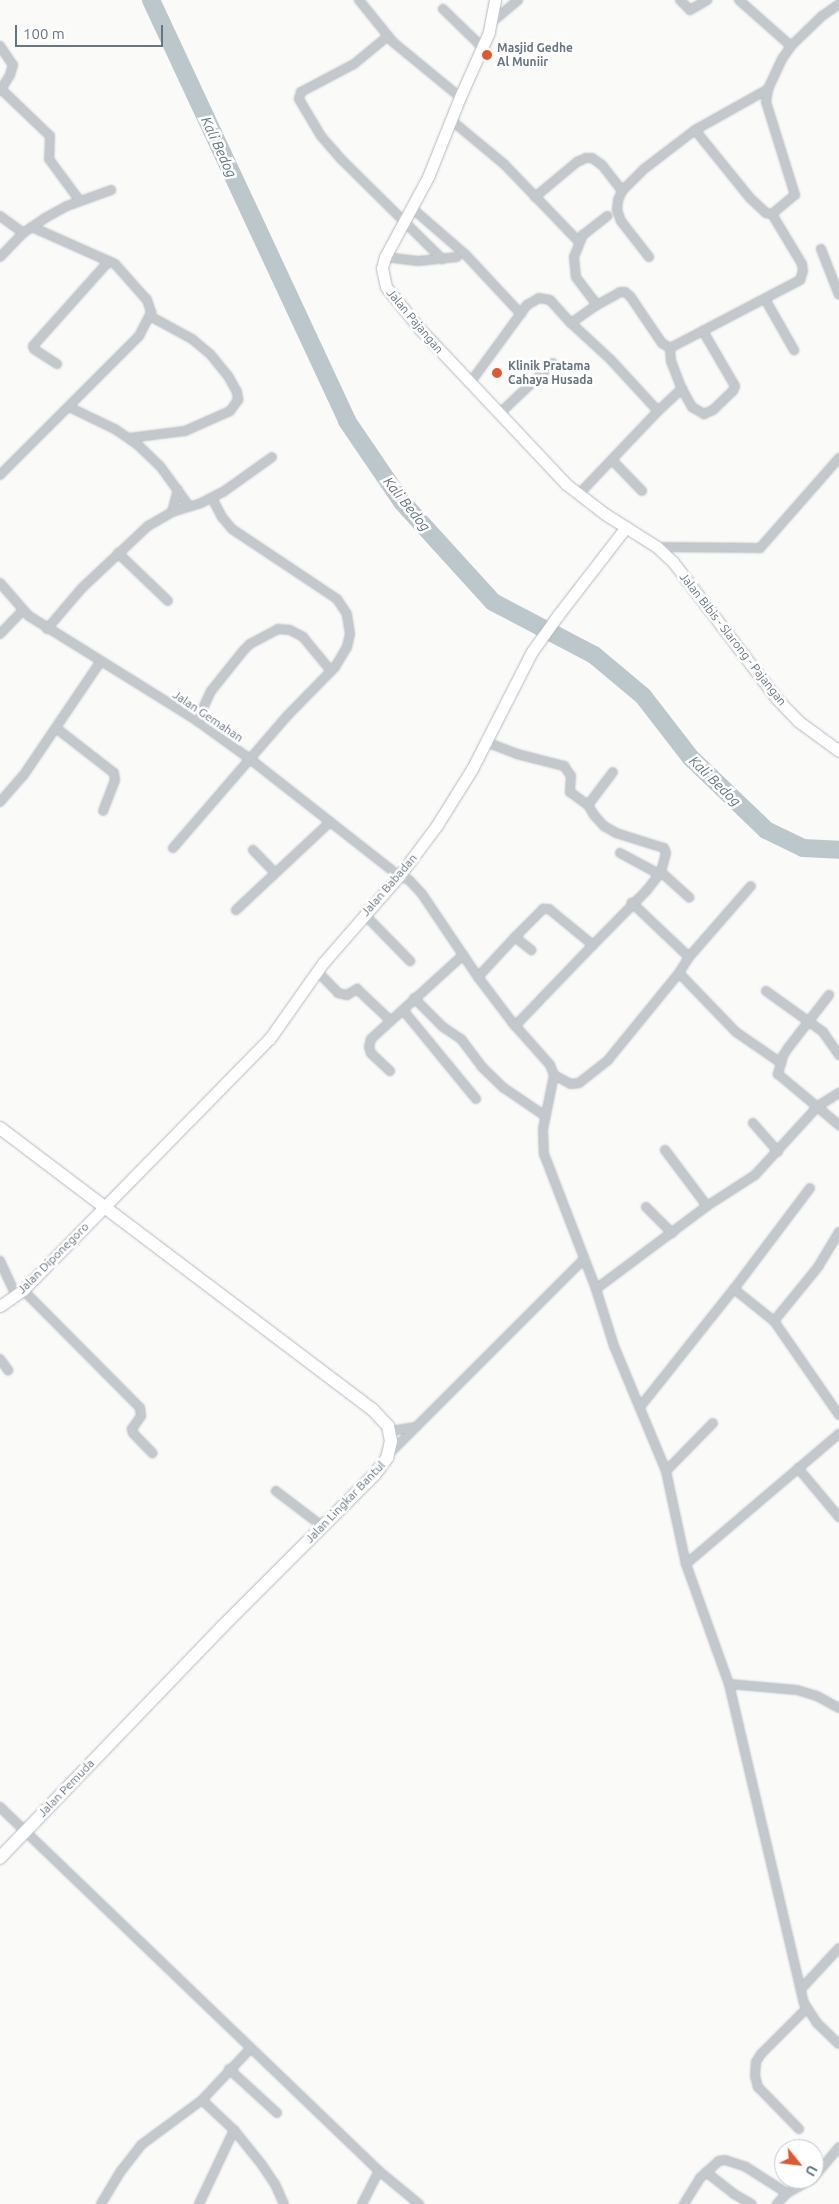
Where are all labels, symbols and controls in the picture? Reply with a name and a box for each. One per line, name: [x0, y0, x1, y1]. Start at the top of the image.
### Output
scale bar: [18, 15, 165, 47]
text: 100 m: [23, 25, 65, 42]
place label: Masjid Gedhe Al Muniir: [497, 41, 573, 69]
marker: Masjid Gedhe Al Muniir: [481, 49, 493, 61]
water label: Kali Bedog: [198, 114, 240, 180]
street label: Jalan Pajangan: [384, 286, 446, 356]
place label: Klinik Pratama Cahaya Husada: [508, 359, 593, 387]
marker: Klinik Pratama Cahaya Husada: [490, 366, 504, 380]
water label: Kali Bedog: [380, 473, 434, 535]
street label: Jalan Bibis - Slarong - Pajangan: [677, 570, 789, 708]
street label: Jalan Gemahan: [170, 687, 246, 745]
water label: Kali Bedog: [686, 752, 744, 810]
street label: Jalan Babadan: [358, 851, 420, 919]
street label: Jalan Diponegoro: [14, 1219, 92, 1297]
street label: Jalan Lingkar Bantul: [302, 1458, 388, 1546]
street label: Jalan Pemuda: [35, 1756, 97, 1820]
north arrow: [774, 2139, 824, 2189]
text: U: [802, 2163, 821, 2179]

